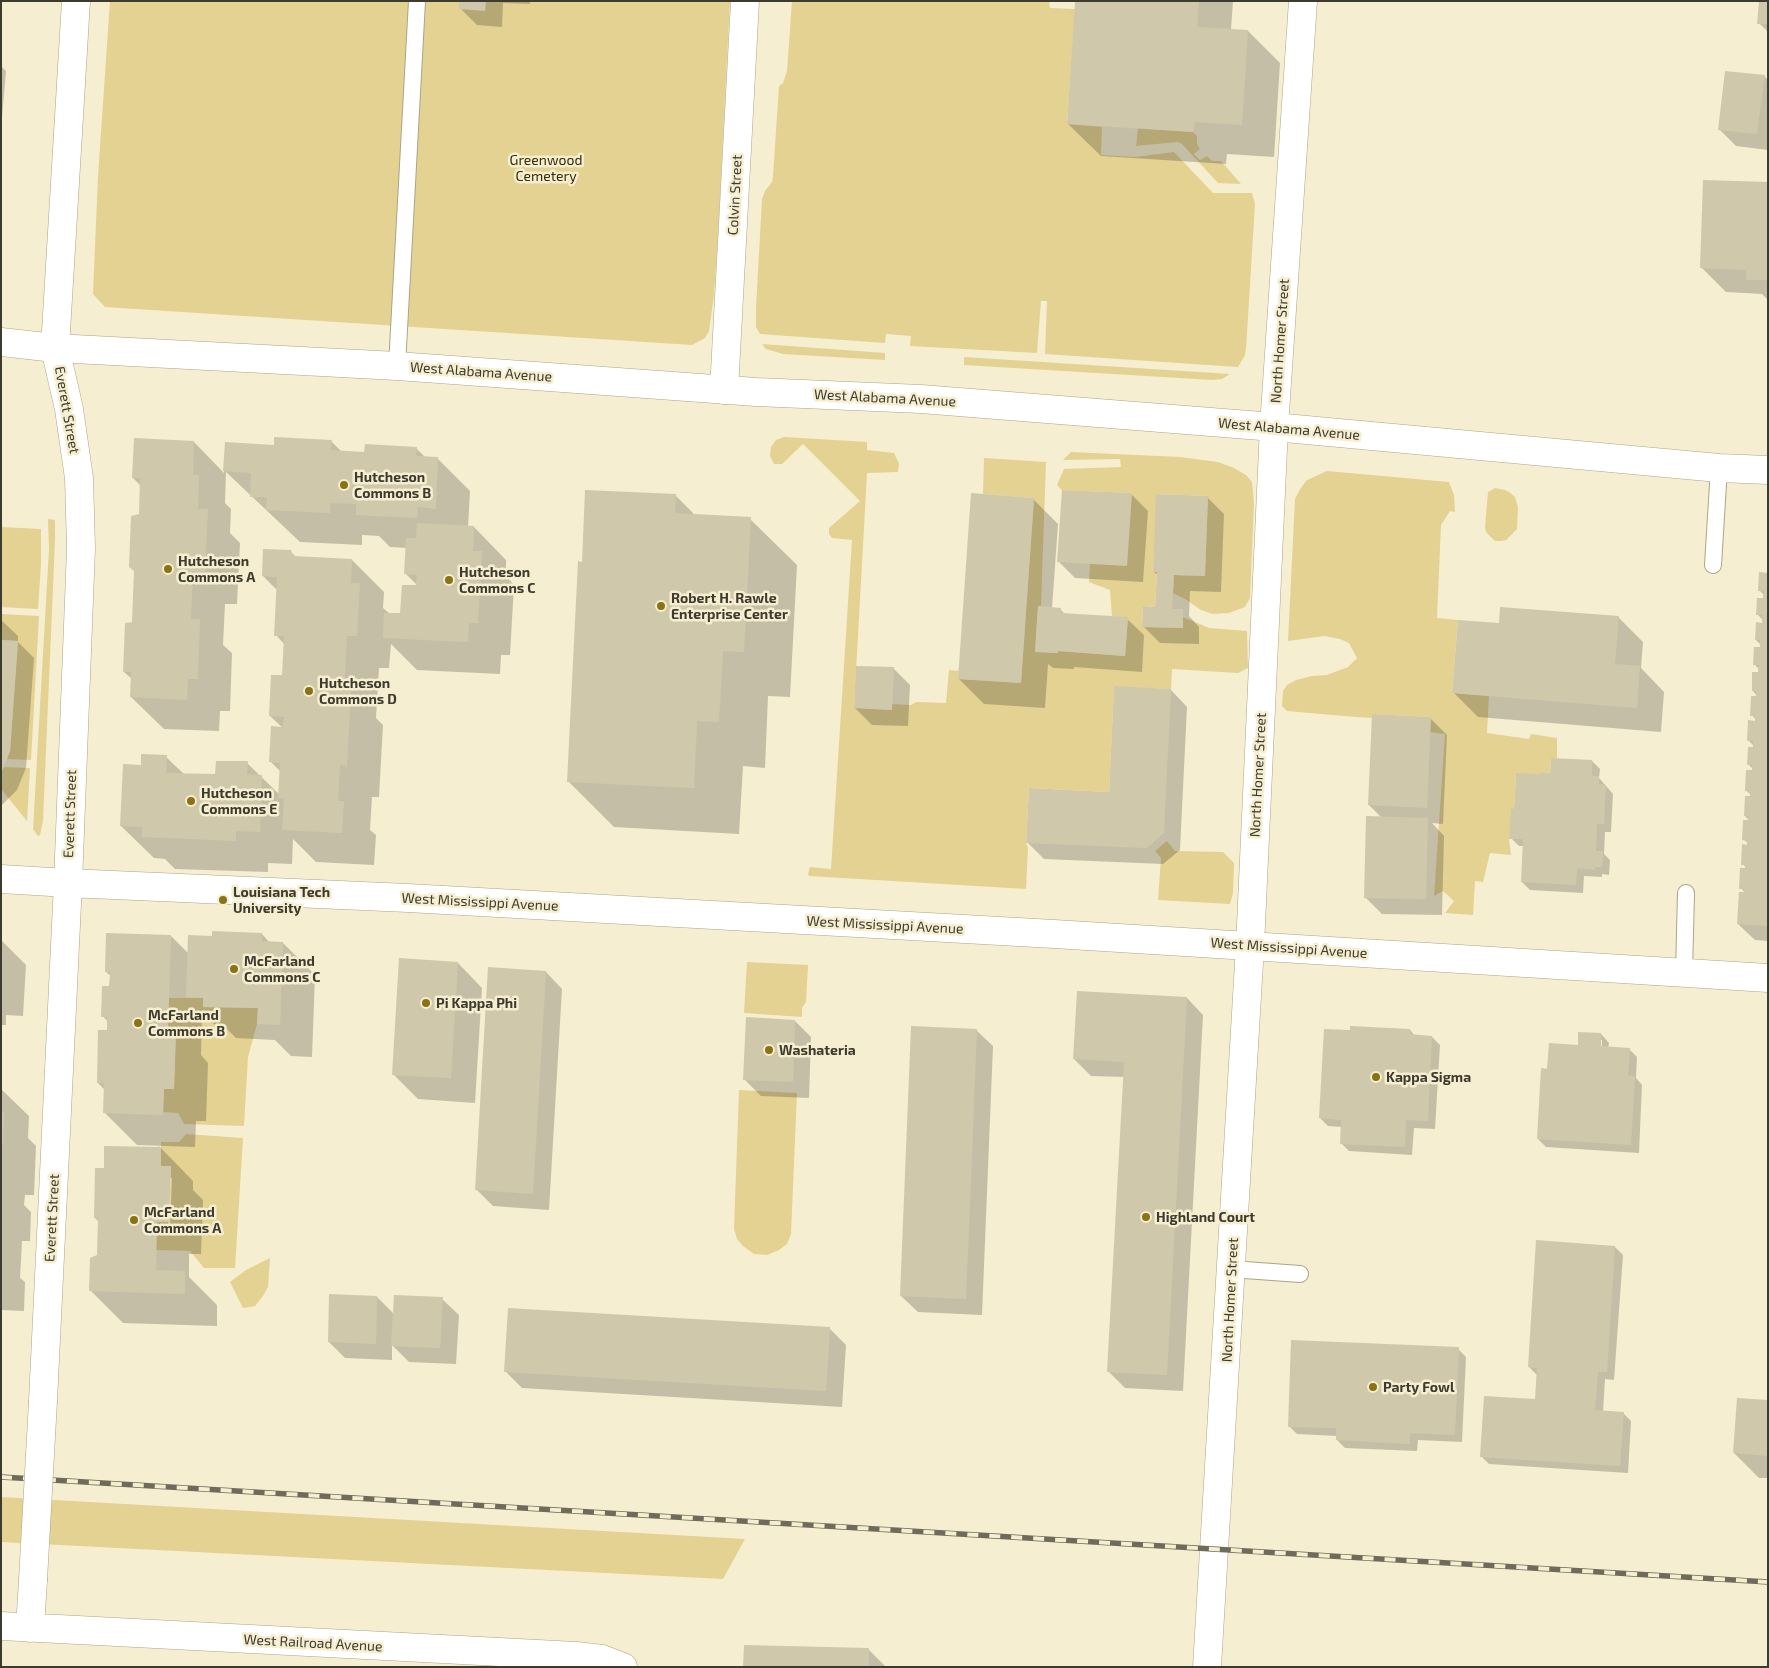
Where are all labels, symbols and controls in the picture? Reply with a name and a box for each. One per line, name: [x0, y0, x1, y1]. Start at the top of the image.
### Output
park label: Greenwood Cemetery: [510, 152, 582, 184]
street label: Colvin Street: [724, 154, 746, 236]
street label: North Homer Street: [1267, 278, 1293, 404]
street label: West Alabama Avenue: [409, 359, 553, 385]
street label: Everett Street: [51, 365, 83, 455]
street label: West Alabama Avenue: [814, 386, 956, 410]
street label: West Alabama Avenue: [1217, 414, 1361, 444]
place label: Hutcheson Commons B: [354, 469, 431, 502]
marker: Hutcheson Commons B: [338, 479, 350, 491]
place label: Hutcheson Commons A: [178, 553, 255, 586]
marker: Hutcheson Commons A: [162, 563, 174, 575]
place label: Hutcheson Commons C: [459, 564, 536, 596]
marker: Hutcheson Commons C: [443, 574, 455, 586]
place label: Robert H. Rawle Enterprise Center: [671, 590, 788, 622]
marker: Robert H. Rawle Enterprise Center: [655, 600, 667, 612]
place label: Hutcheson Commons D: [319, 675, 397, 708]
marker: Hutcheson Commons D: [303, 685, 315, 697]
street label: North Homer Street: [1246, 712, 1270, 838]
street label: Everett Street: [60, 770, 80, 858]
place label: Hutcheson Commons E: [201, 785, 277, 818]
marker: Hutcheson Commons E: [185, 795, 197, 807]
place label: Louisiana Tech University: [233, 884, 330, 916]
street label: West Mississippi Avenue: [401, 890, 559, 914]
marker: Louisiana Tech University: [217, 894, 229, 906]
street label: West Mississippi Avenue: [806, 913, 964, 937]
street label: West Mississippi Avenue: [1210, 934, 1368, 962]
place label: McFarland Commons C: [244, 953, 321, 986]
marker: McFarland Commons C: [228, 963, 240, 975]
place label: Pi Kappa Phi: [436, 995, 517, 1011]
marker: Pi Kappa Phi: [420, 997, 432, 1009]
place label: McFarland Commons B: [148, 1007, 225, 1040]
marker: McFarland Commons B: [132, 1017, 144, 1029]
place label: Washateria: [779, 1042, 856, 1058]
marker: Washateria: [763, 1044, 775, 1056]
place label: Kappa Sigma: [1386, 1069, 1471, 1085]
marker: Kappa Sigma: [1370, 1071, 1382, 1083]
street label: Everett Street: [41, 1173, 63, 1263]
place label: McFarland Commons A: [144, 1204, 221, 1236]
place label: Highland Court: [1156, 1209, 1255, 1225]
marker: Highland Court: [1140, 1211, 1152, 1223]
marker: McFarland Commons A: [128, 1214, 140, 1226]
street label: North Homer Street: [1218, 1237, 1242, 1363]
place label: Party Fowl: [1383, 1379, 1454, 1395]
marker: Party Fowl: [1367, 1381, 1379, 1393]
street label: West Railroad Avenue: [243, 1631, 383, 1655]

